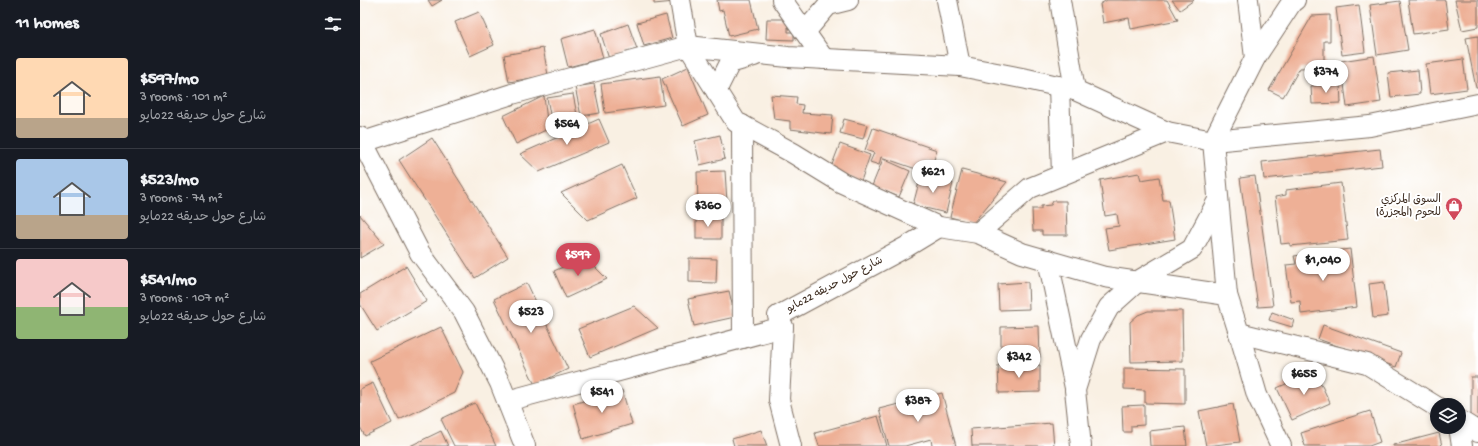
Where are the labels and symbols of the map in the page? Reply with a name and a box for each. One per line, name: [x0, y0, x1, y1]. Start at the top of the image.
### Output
pin: $374: [1302, 60, 1350, 94]
pin: $564: [543, 112, 591, 146]
pin: $621: [909, 160, 957, 194]
place label: السوق المركزي للحوم (المجزرة): [1376, 193, 1441, 220]
pin: $360: [684, 194, 732, 228]
shop icon: السوق المركزي للحوم (المجزرة): [1444, 196, 1464, 221]
pin: $597: [554, 243, 602, 277]
pin: $1,040: [1290, 248, 1356, 282]
street label: شارع حول حديقه 22مايو: [784, 254, 886, 317]
pin: $523: [507, 300, 555, 334]
pin: $342: [995, 345, 1043, 379]
pin: $655: [1280, 362, 1328, 396]
pin: $541: [578, 380, 626, 414]
pin: $387: [894, 389, 942, 423]

